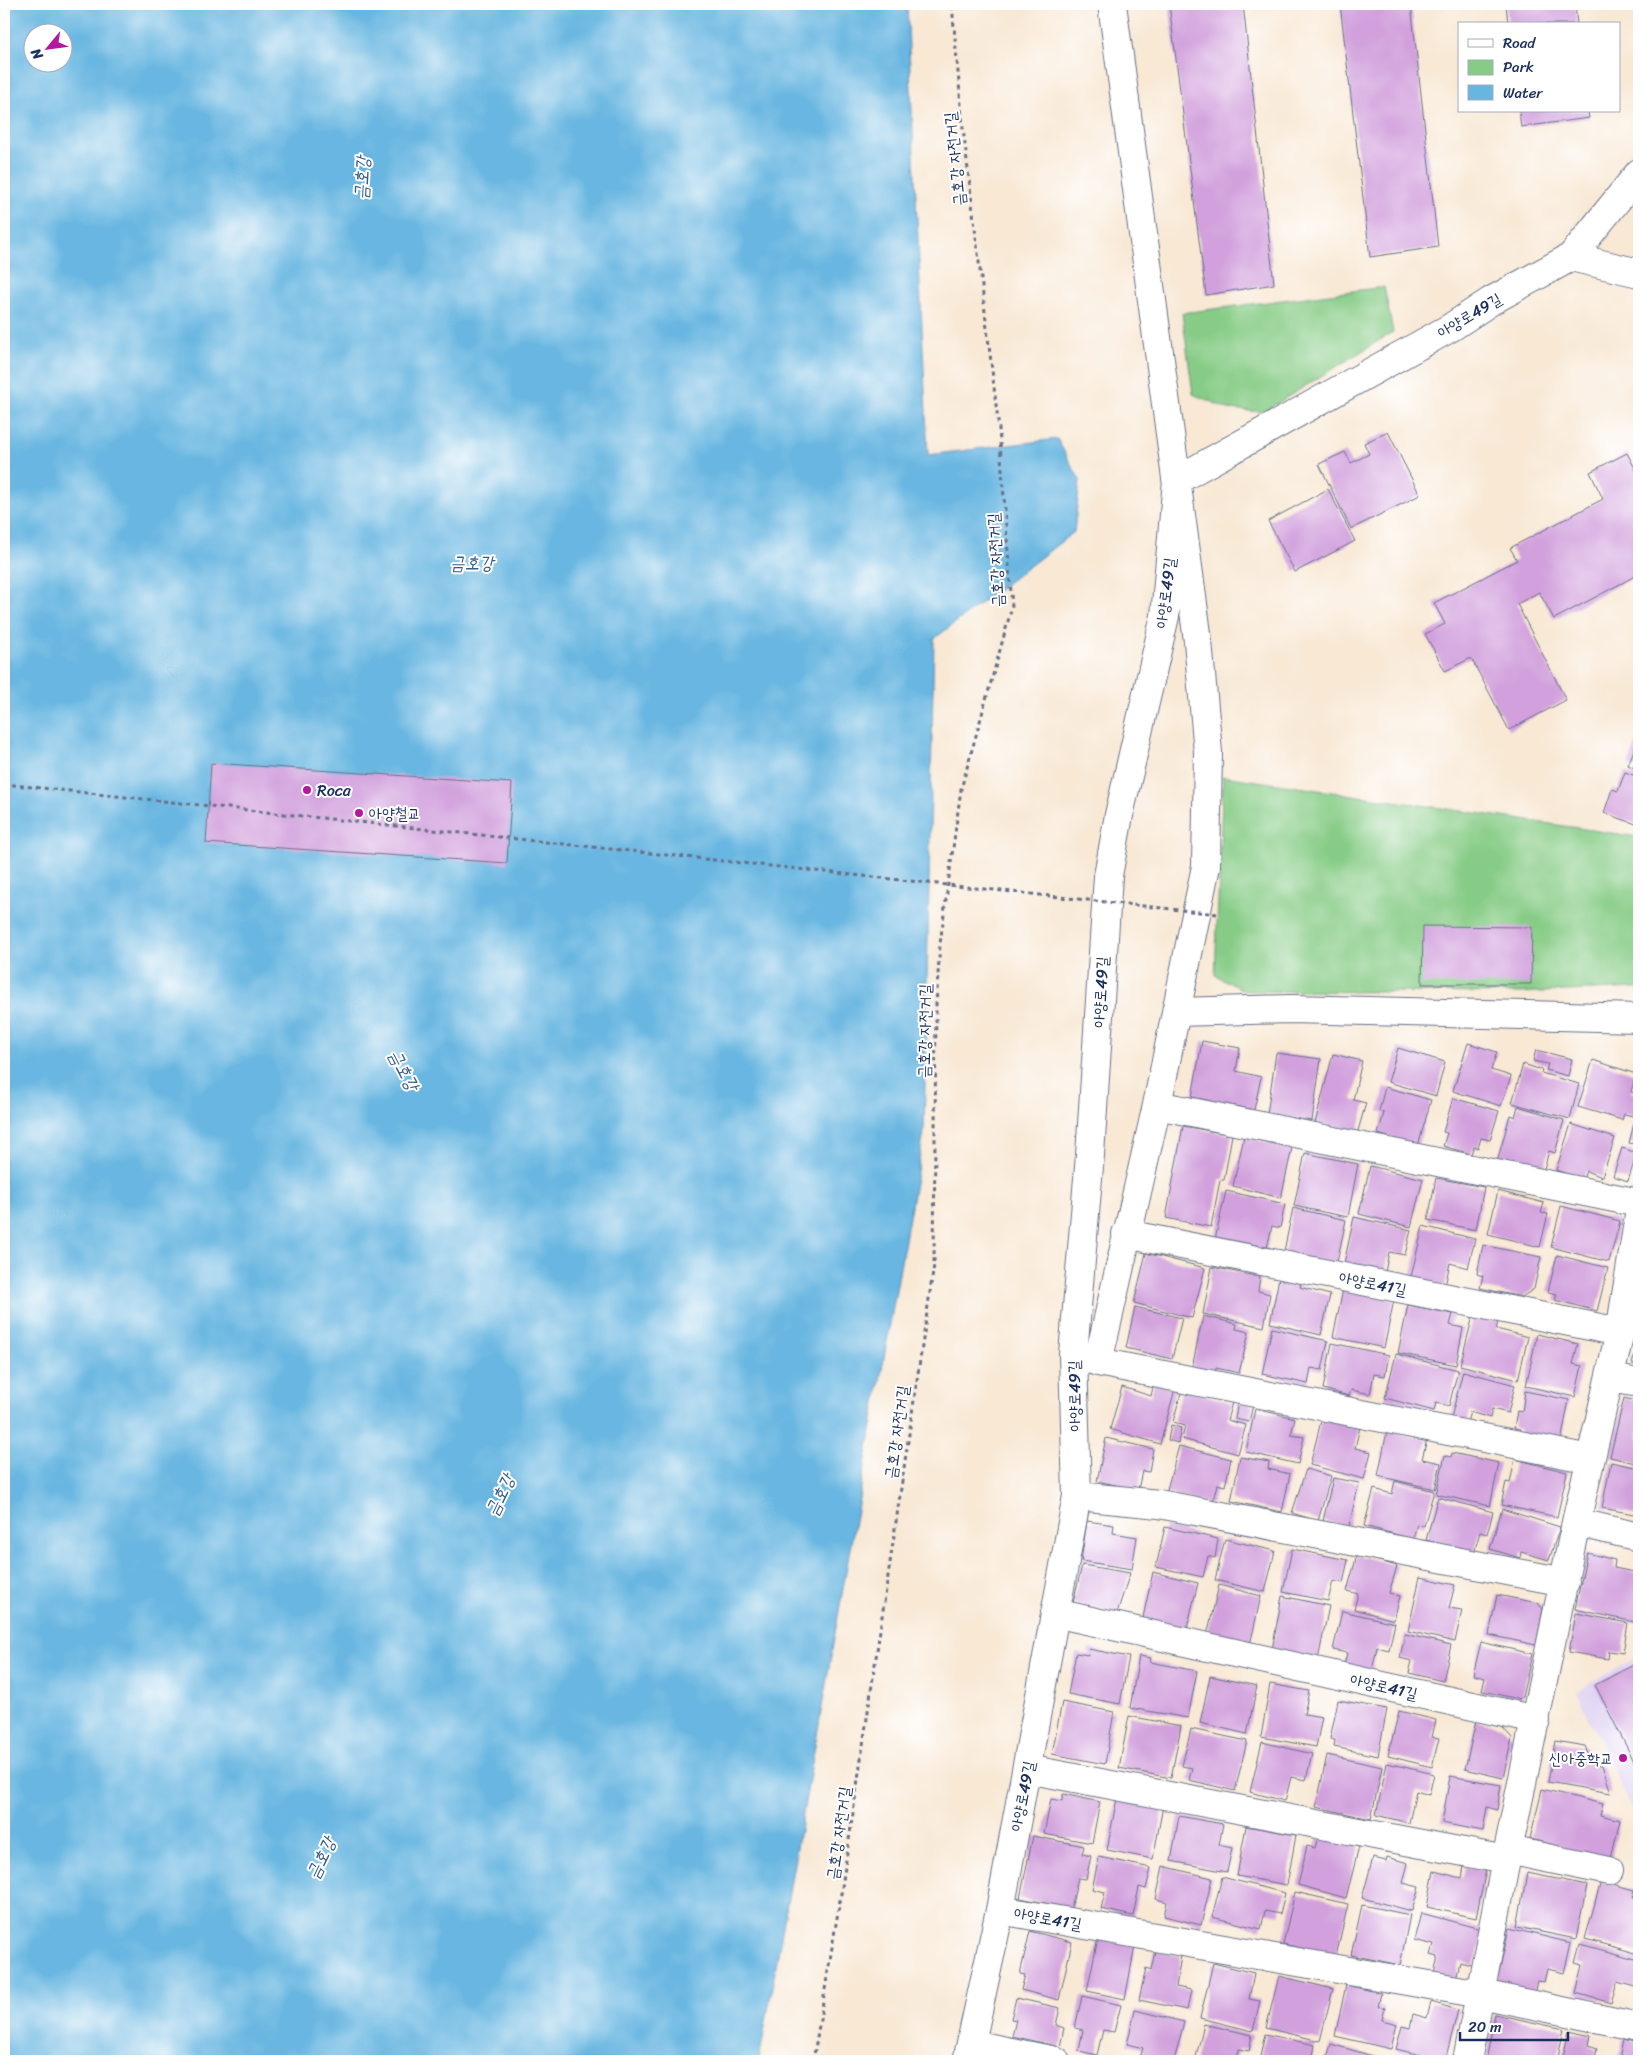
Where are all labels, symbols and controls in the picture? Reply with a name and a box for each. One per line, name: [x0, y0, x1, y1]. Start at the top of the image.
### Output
north arrow: [22, 22, 72, 72]
legend: [1458, 22, 1620, 112]
text: Road: [1503, 30, 1536, 56]
text: N: [24, 43, 51, 65]
text: Park: [1503, 54, 1534, 80]
text: Water: [1503, 80, 1543, 106]
street label: 금호강 자전거길: [935, 110, 974, 207]
water label: 금호강: [345, 153, 379, 201]
street label: 아양로49길: [1431, 285, 1507, 346]
street label: 금호강 자전거길: [979, 512, 1012, 608]
water label: 금호강: [450, 547, 496, 579]
street label: 아양로49길: [1147, 556, 1184, 630]
place label: Roca: [317, 776, 352, 805]
marker: Roca: [301, 784, 313, 796]
place label: 아양철교: [369, 799, 421, 828]
marker: 아양철교: [353, 807, 365, 819]
street label: 아양로49길: [1084, 956, 1117, 1028]
street label: 금호강 자전거길: [909, 984, 940, 1078]
water label: 금호강: [380, 1043, 430, 1099]
street label: 아양로41길: [1337, 1263, 1409, 1304]
street label: 아양로49길: [1059, 1360, 1090, 1432]
street label: 금호강 자전거길: [876, 1383, 917, 1481]
water label: 금호강: [476, 1466, 525, 1522]
street label: 아양로41길: [1347, 1665, 1421, 1708]
place label: 신아중학교: [1549, 1744, 1613, 1773]
marker: 신아중학교: [1617, 1752, 1629, 1764]
street label: 아양로49길: [1001, 1758, 1044, 1834]
street label: 금호강 자전거길: [818, 1784, 859, 1882]
water label: 금호강: [297, 1829, 346, 1885]
street label: 아양로41길: [1012, 1898, 1084, 1939]
scale bar: [1460, 2010, 1568, 2042]
text: 20 m: [1468, 2014, 1502, 2040]

